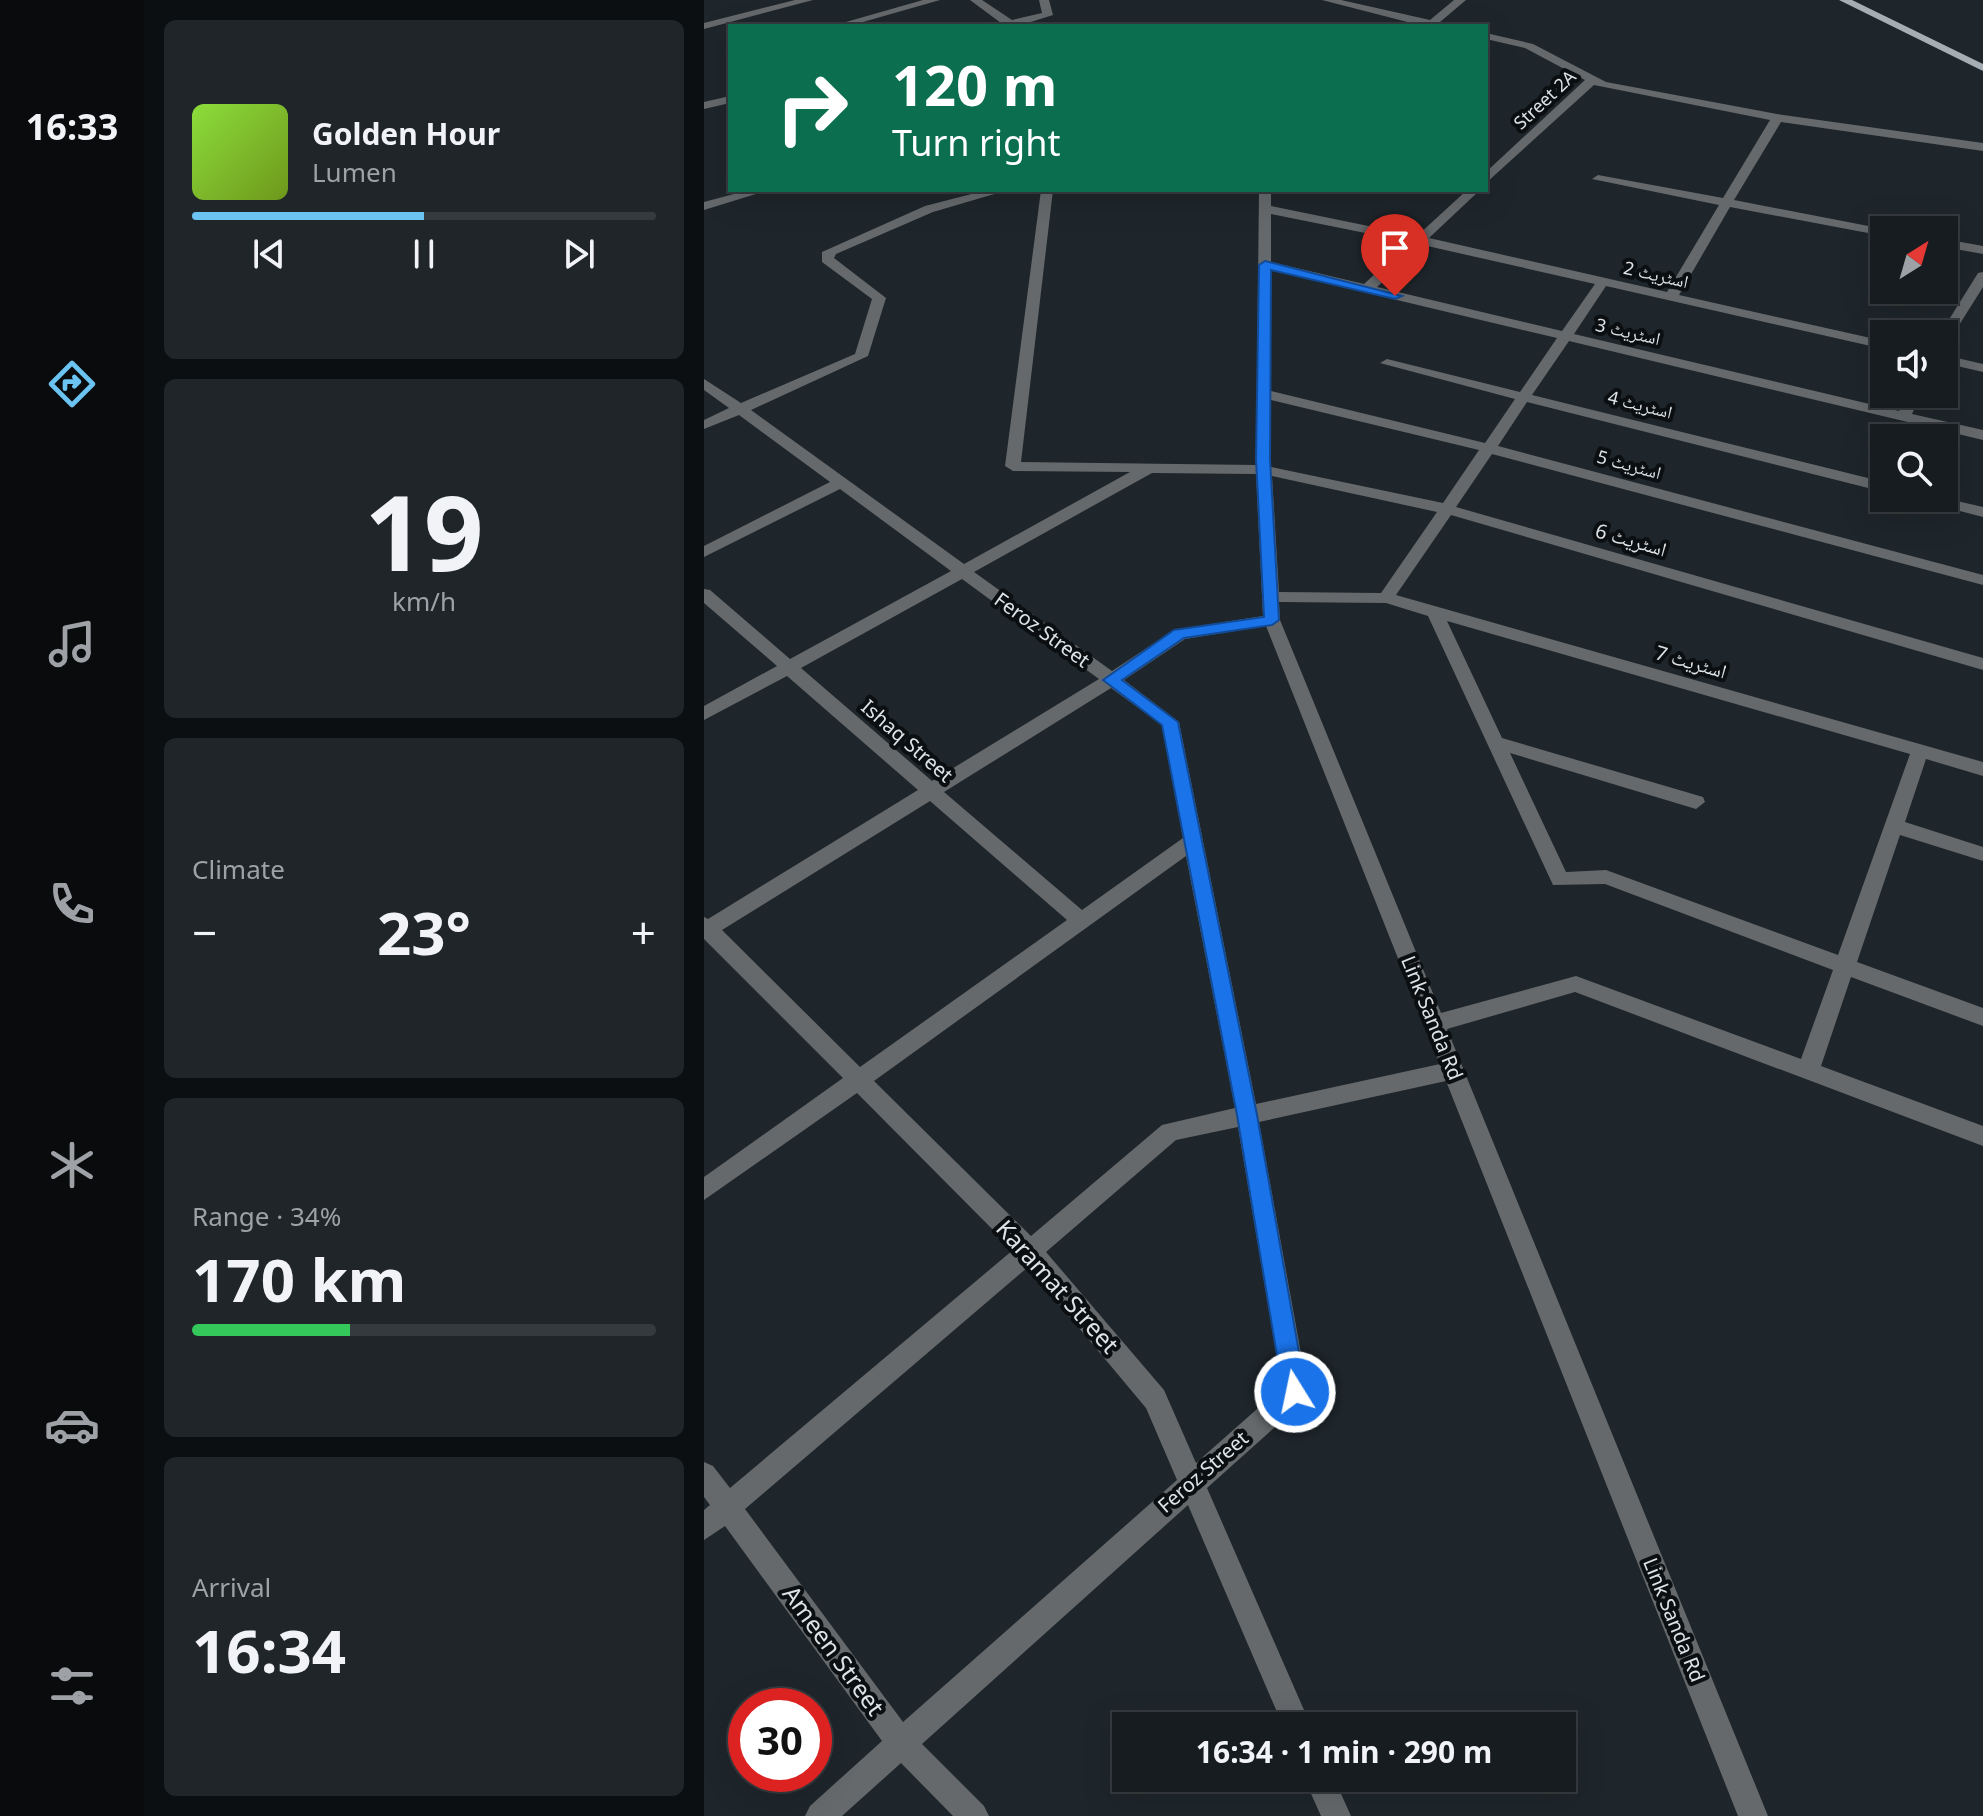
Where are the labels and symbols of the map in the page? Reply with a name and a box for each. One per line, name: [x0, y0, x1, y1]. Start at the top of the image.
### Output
street label: Street 2A: [1508, 64, 1581, 134]
pin: [1361, 214, 1429, 296]
north arrow: [1870, 216, 1958, 304]
street label: اسٹریٹ 2: [1621, 255, 1691, 293]
street label: اسٹریٹ 3: [1593, 312, 1663, 350]
street label: اسٹریٹ 4: [1605, 384, 1675, 424]
street label: اسٹریٹ 5: [1594, 444, 1664, 484]
street label: اسٹریٹ 6: [1592, 516, 1670, 563]
street label: Feroz Street: [989, 586, 1095, 673]
street label: اسٹریٹ 7: [1652, 638, 1730, 685]
street label: Ishaq Street: [856, 693, 959, 788]
street label: Link Sanda Rd: [1395, 952, 1470, 1084]
street label: Karamat Street: [989, 1212, 1127, 1360]
position arrow: [1253, 1350, 1337, 1434]
street label: Feroz Street: [1152, 1425, 1254, 1519]
street label: Link Sanda Rd: [1637, 1554, 1712, 1686]
street label: Ameen Street: [776, 1579, 893, 1722]
speed limit sign: 30: [728, 1688, 832, 1792]

